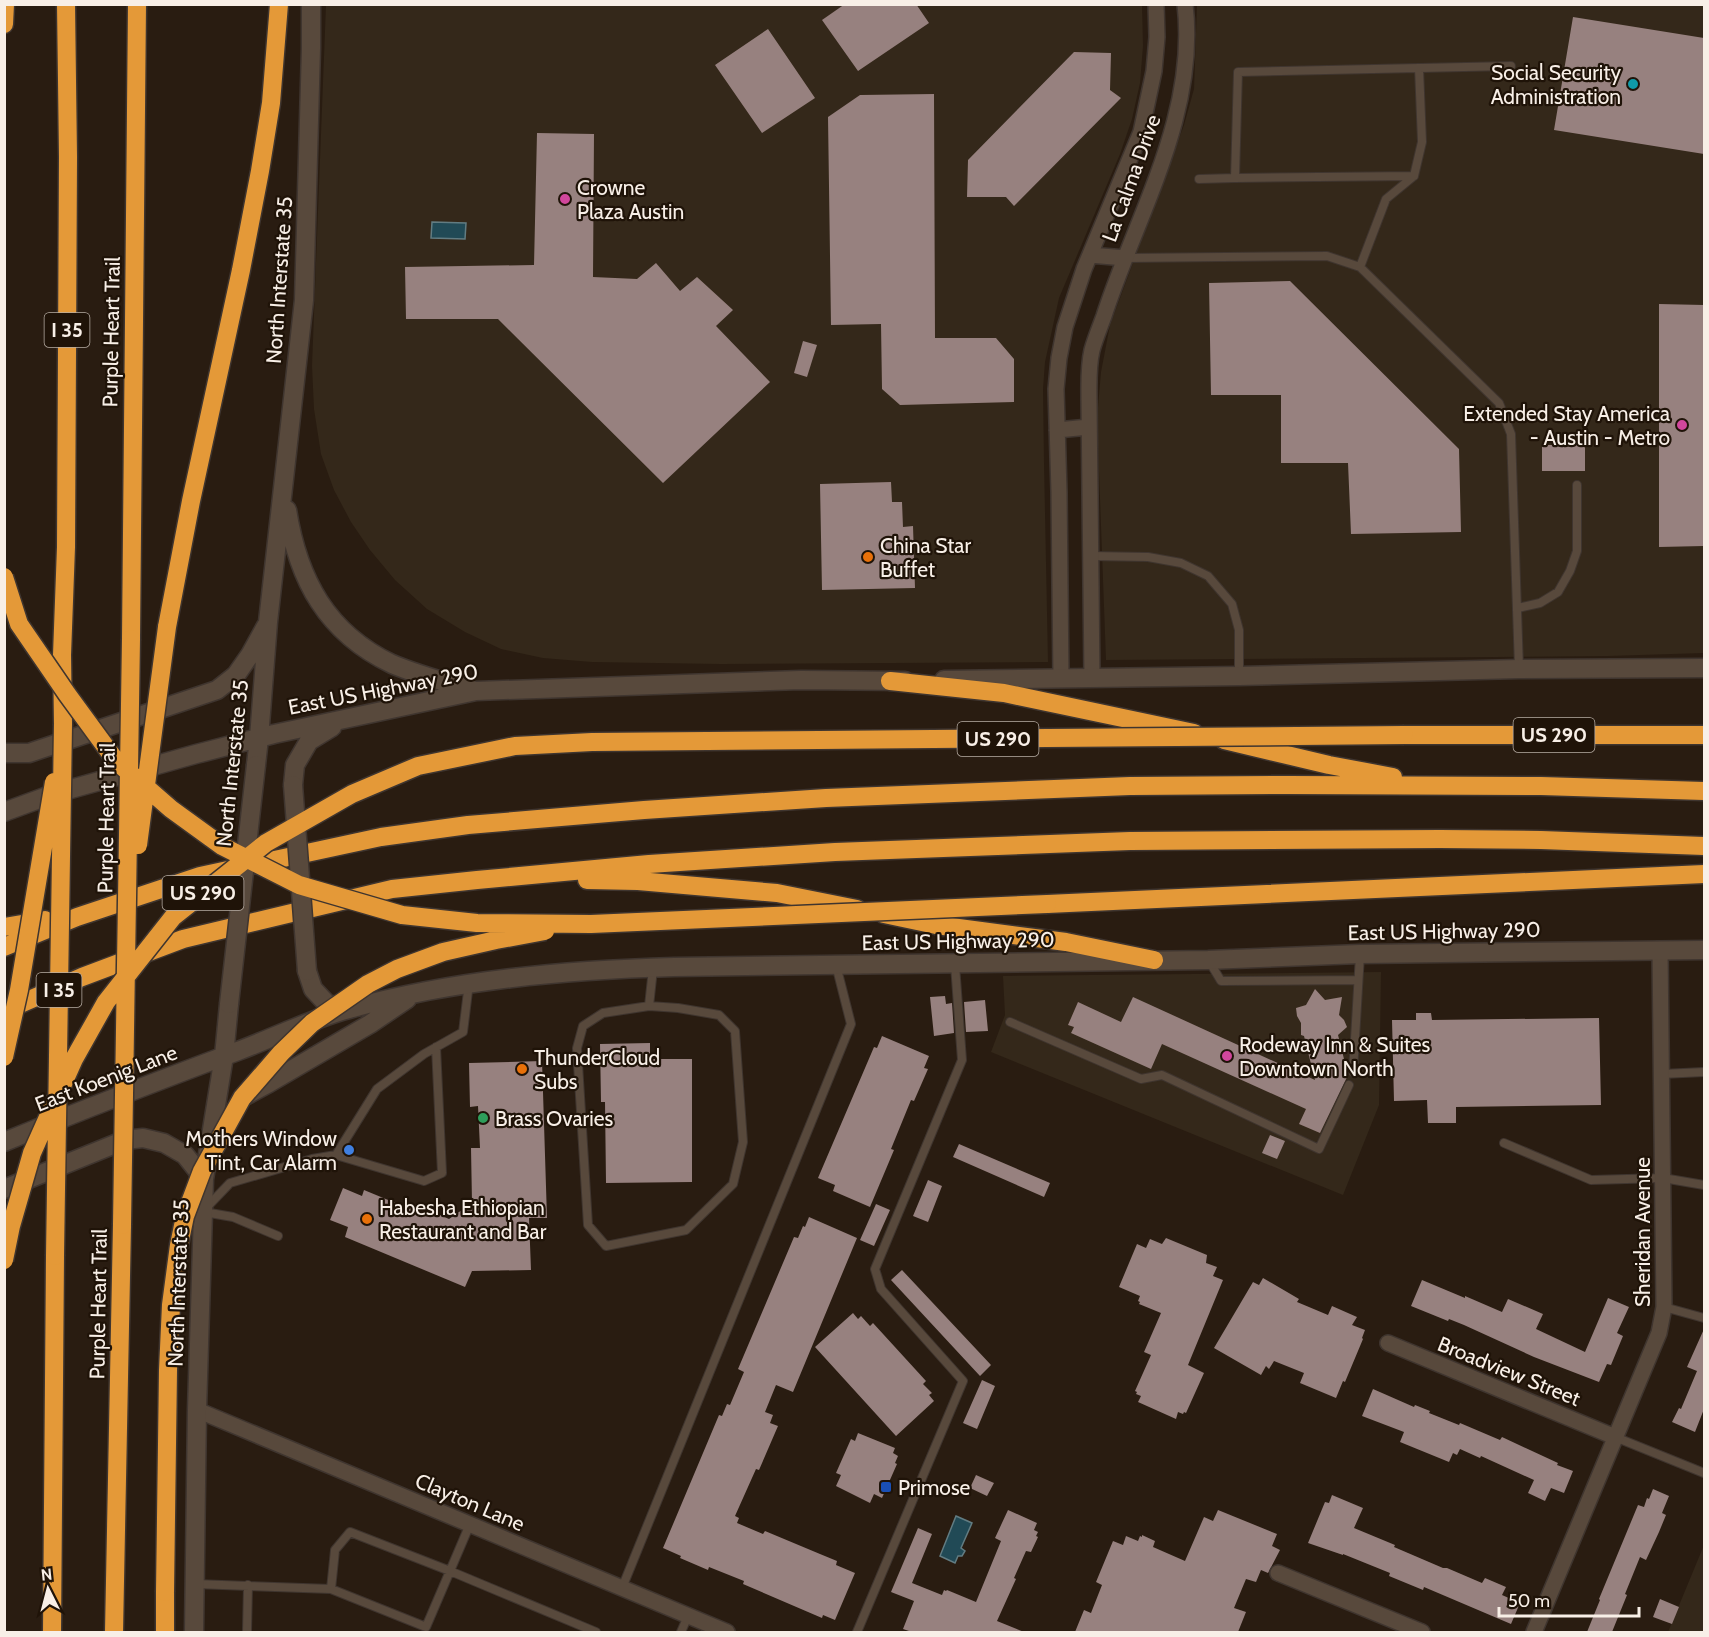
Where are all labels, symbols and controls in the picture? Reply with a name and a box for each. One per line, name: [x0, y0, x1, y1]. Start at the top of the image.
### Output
place label: Social Security Administration: [1491, 60, 1621, 109]
marker: Social Security Administration: [1626, 77, 1640, 91]
street label: La Calma Drive: [1096, 111, 1166, 245]
place label: Crowne Plaza Austin: [577, 175, 684, 224]
marker: Crowne Plaza Austin: [558, 192, 572, 206]
street label: North Interstate 35: [261, 195, 297, 365]
street label: Purple Heart Trail: [97, 256, 125, 408]
road number: I 35: [44, 313, 90, 347]
place label: Extended Stay America - Austin - Metro: [1463, 401, 1670, 450]
marker: Extended Stay America - Austin - Metro: [1675, 418, 1689, 432]
place label: China Star Buffet: [880, 533, 971, 582]
marker: China Star Buffet: [861, 550, 875, 564]
street label: East US Highway 290: [286, 658, 480, 720]
street label: North Interstate 35: [211, 678, 253, 848]
road number: US 290: [1514, 718, 1594, 752]
road number: US 290: [958, 722, 1038, 756]
street label: Purple Heart Trail: [92, 742, 120, 894]
road number: US 290: [162, 876, 244, 910]
street label: East US Highway 290: [1347, 917, 1541, 945]
street label: East US Highway 290: [861, 927, 1055, 955]
road number: I 35: [36, 973, 82, 1007]
place label: Rodeway Inn & Suites Downtown North: [1239, 1032, 1431, 1081]
street label: East Koenig Lane: [31, 1039, 181, 1117]
place label: ThunderCloud Subs: [534, 1045, 660, 1094]
marker: Rodeway Inn & Suites Downtown North: [1220, 1049, 1234, 1063]
marker: ThunderCloud Subs: [515, 1062, 529, 1076]
place label: Brass Ovaries: [495, 1106, 613, 1131]
marker: Brass Ovaries: [476, 1111, 490, 1125]
place label: Mothers Window Tint, Car Alarm: [185, 1126, 337, 1175]
marker: Mothers Window Tint, Car Alarm: [342, 1143, 356, 1157]
street label: Sheridan Avenue: [1630, 1157, 1655, 1307]
place label: Habesha Ethiopian Restaurant and Bar: [379, 1195, 547, 1244]
street label: North Interstate 35: [163, 1199, 193, 1367]
marker: Habesha Ethiopian Restaurant and Bar: [360, 1212, 374, 1226]
street label: Purple Heart Trail: [84, 1228, 112, 1380]
street label: Broadview Street: [1434, 1331, 1584, 1411]
street label: Clayton Lane: [412, 1468, 529, 1536]
place label: Primose: [898, 1475, 971, 1500]
marker: Primose: [879, 1480, 893, 1494]
north arrow: [18, 1559, 78, 1619]
text: N: [40, 1565, 53, 1585]
scale bar: [1499, 1580, 1638, 1618]
text: 50 m: [1508, 1590, 1550, 1612]

